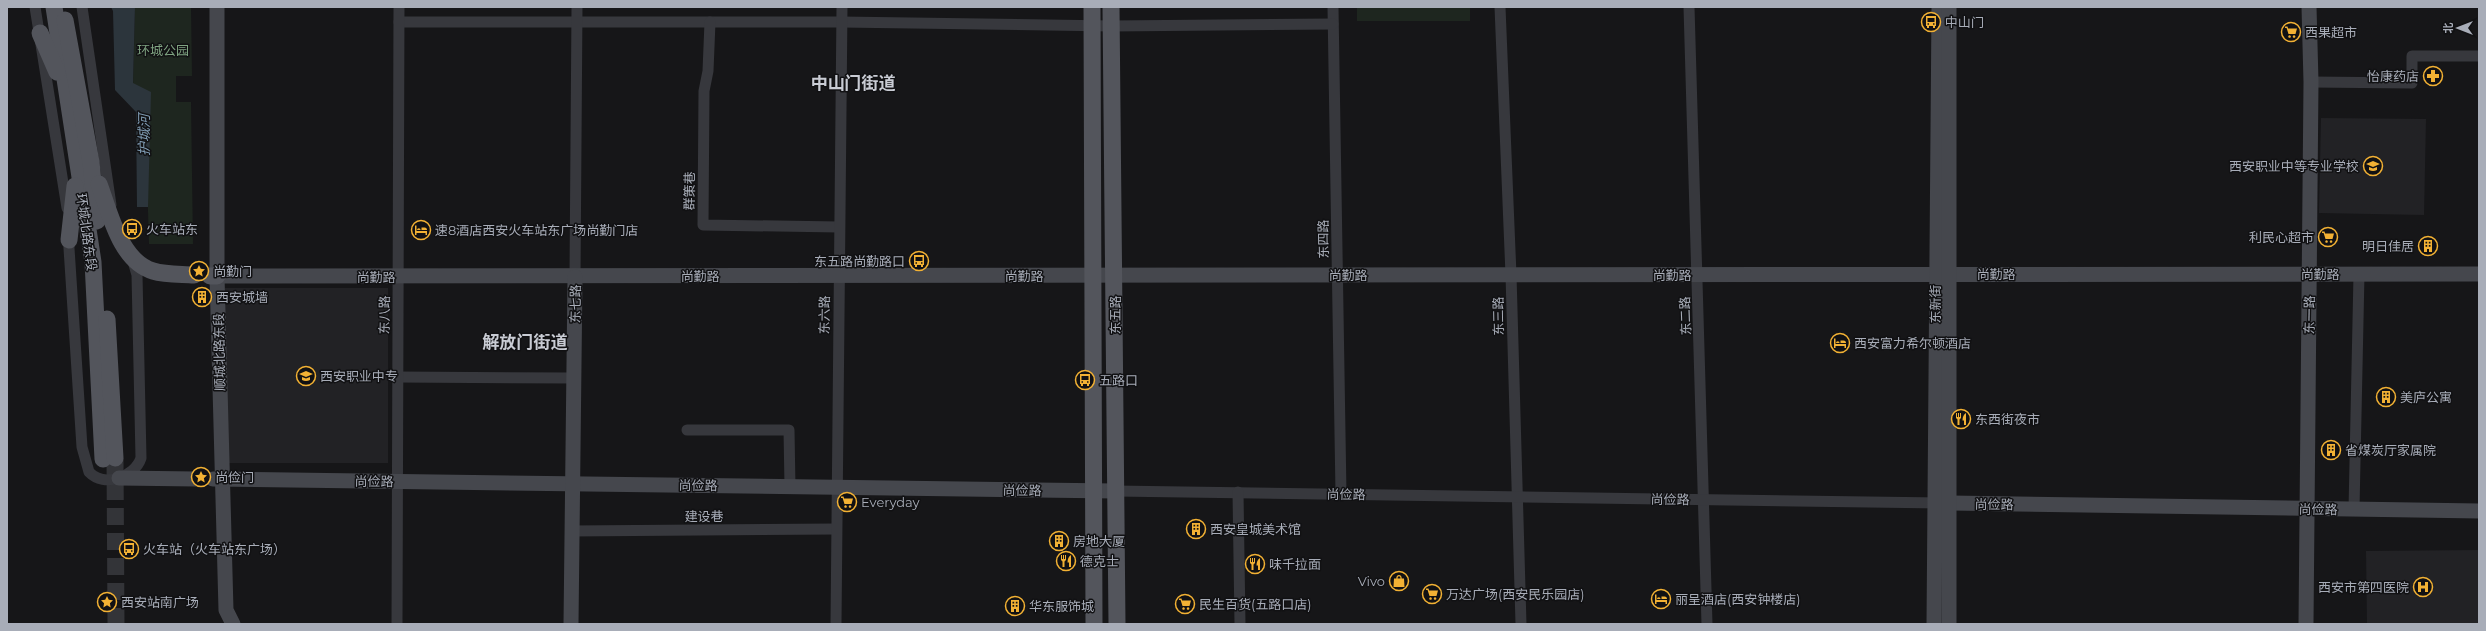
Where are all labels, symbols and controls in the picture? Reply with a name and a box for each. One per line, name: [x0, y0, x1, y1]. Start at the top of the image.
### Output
north arrow: [2438, 8, 2478, 48]
bus stop icon: 中山门: [1920, 11, 1942, 33]
place label: 中山门: [1945, 14, 1984, 30]
supermarket icon: 西果超市: [2280, 21, 2302, 43]
text: 北: [2441, 23, 2455, 34]
place label: 西果超市: [2305, 24, 2357, 40]
park label: 环城公园: [137, 42, 189, 58]
pharmacy icon: 怡康药店: [2422, 65, 2444, 87]
place label: 怡康药店: [2367, 68, 2419, 84]
district label: 中山门街道: [811, 73, 896, 93]
water label: 护城河: [135, 111, 153, 156]
school or university icon: 西安职业中等专业学校: [2362, 155, 2384, 177]
place label: 西安职业中等专业学校: [2229, 158, 2359, 174]
street label: 群策巷: [681, 171, 697, 211]
street label: 环城北路东段: [74, 192, 100, 272]
bus stop icon: 火车站东: [121, 218, 143, 240]
hotel icon: 速8酒店西安火车站东广场尚勤门店: [410, 219, 432, 241]
street label: 东四路: [1315, 219, 1331, 259]
place label: 火车站东: [146, 221, 198, 237]
place label: 速8酒店西安火车站东广场尚勤门店: [435, 222, 638, 238]
supermarket icon: 利民心超市: [2317, 226, 2339, 248]
place label: 利民心超市: [2249, 229, 2314, 245]
building icon: 明日佳居: [2417, 235, 2439, 257]
place label: 明日佳居: [2362, 238, 2414, 254]
bus stop icon: 东五路尚勤路口: [908, 250, 930, 272]
place label: 东五路尚勤路口: [814, 253, 905, 269]
place icon: 尚勤门: [188, 260, 210, 282]
place label: 尚勤门: [213, 263, 252, 279]
street label: 尚勤路: [1976, 266, 2016, 282]
street label: 尚勤路: [2300, 266, 2340, 282]
street label: 尚勤路: [1328, 267, 1368, 283]
street label: 尚勤路: [1652, 267, 1692, 283]
street label: 尚勤路: [680, 268, 720, 284]
street label: 尚勤路: [1004, 268, 1044, 284]
street label: 尚勤路: [356, 269, 396, 285]
street label: 东七路: [567, 284, 583, 324]
street label: 东新街: [1927, 284, 1943, 324]
building icon: 西安城墙: [191, 286, 213, 308]
place label: 西安城墙: [216, 289, 268, 305]
street label: 东八路: [376, 295, 392, 335]
street label: 东六路: [816, 295, 832, 335]
street label: 东五路: [1107, 295, 1123, 335]
street label: 东一路: [2301, 295, 2317, 335]
street label: 东三路: [1490, 296, 1506, 336]
street label: 东二路: [1676, 296, 1694, 336]
street label: 顺城北路东段: [210, 313, 228, 391]
district label: 解放门街道: [483, 332, 568, 352]
hotel icon: 西安富力希尔顿酒店: [1829, 332, 1851, 354]
place label: 西安富力希尔顿酒店: [1854, 335, 1971, 351]
school or university icon: 西安职业中专: [295, 365, 317, 387]
place label: 西安职业中专: [320, 368, 398, 384]
bus stop icon: 五路口: [1074, 369, 1096, 391]
place label: 五路口: [1099, 372, 1138, 388]
building icon: 美庐公寓: [2375, 386, 2397, 408]
place label: 美庐公寓: [2400, 389, 2452, 405]
restaurant icon: 东西街夜市: [1950, 408, 1972, 430]
place label: 东西街夜市: [1975, 411, 2040, 427]
building icon: 省煤炭厅家属院: [2320, 439, 2342, 461]
place label: 省煤炭厅家属院: [2345, 442, 2436, 458]
place icon: 尚俭门: [190, 466, 212, 488]
place label: 尚俭门: [215, 469, 254, 485]
street label: 尚俭路: [354, 473, 394, 489]
street label: 尚俭路: [678, 477, 718, 493]
street label: 尚俭路: [1002, 482, 1042, 498]
street label: 尚俭路: [1326, 486, 1366, 502]
supermarket icon: Everyday: [836, 491, 858, 513]
street label: 尚俭路: [1650, 491, 1690, 507]
place label: Everyday: [861, 494, 920, 510]
street label: 尚俭路: [1974, 496, 2014, 512]
street label: 尚俭路: [2298, 501, 2338, 517]
street label: 建设巷: [684, 508, 724, 524]
building icon: 西安皇城美术馆: [1185, 518, 1207, 540]
place label: 西安皇城美术馆: [1210, 521, 1301, 537]
building icon: 房地大厦: [1048, 530, 1070, 552]
place label: 房地大厦: [1073, 533, 1125, 549]
bus stop icon: 火车站（火车站东广场）: [118, 538, 140, 560]
place label: 火车站（火车站东广场）: [143, 541, 286, 557]
restaurant icon: 德克士: [1055, 550, 1077, 572]
place label: 德克士: [1080, 553, 1119, 569]
restaurant icon: 味千拉面: [1244, 553, 1266, 575]
place label: 味千拉面: [1269, 556, 1321, 572]
shop icon: Vivo: [1388, 570, 1410, 592]
place label: Vivo: [1358, 573, 1385, 589]
hospital icon: 西安市第四医院: [2412, 576, 2434, 598]
place label: 西安市第四医院: [2318, 579, 2409, 595]
supermarket icon: 万达广场(西安民乐园店): [1421, 583, 1443, 605]
place label: 万达广场(西安民乐园店): [1446, 586, 1585, 602]
hotel icon: 丽呈酒店(西安钟楼店): [1650, 588, 1672, 610]
place icon: 西安站南广场: [96, 591, 118, 613]
place label: 丽呈酒店(西安钟楼店): [1675, 591, 1801, 607]
supermarket icon: 民生百货(五路口店): [1174, 593, 1196, 615]
place label: 西安站南广场: [121, 594, 199, 610]
building icon: 华东服饰城: [1004, 595, 1026, 617]
place label: 民生百货(五路口店): [1199, 596, 1312, 612]
place label: 华东服饰城: [1029, 598, 1094, 614]

